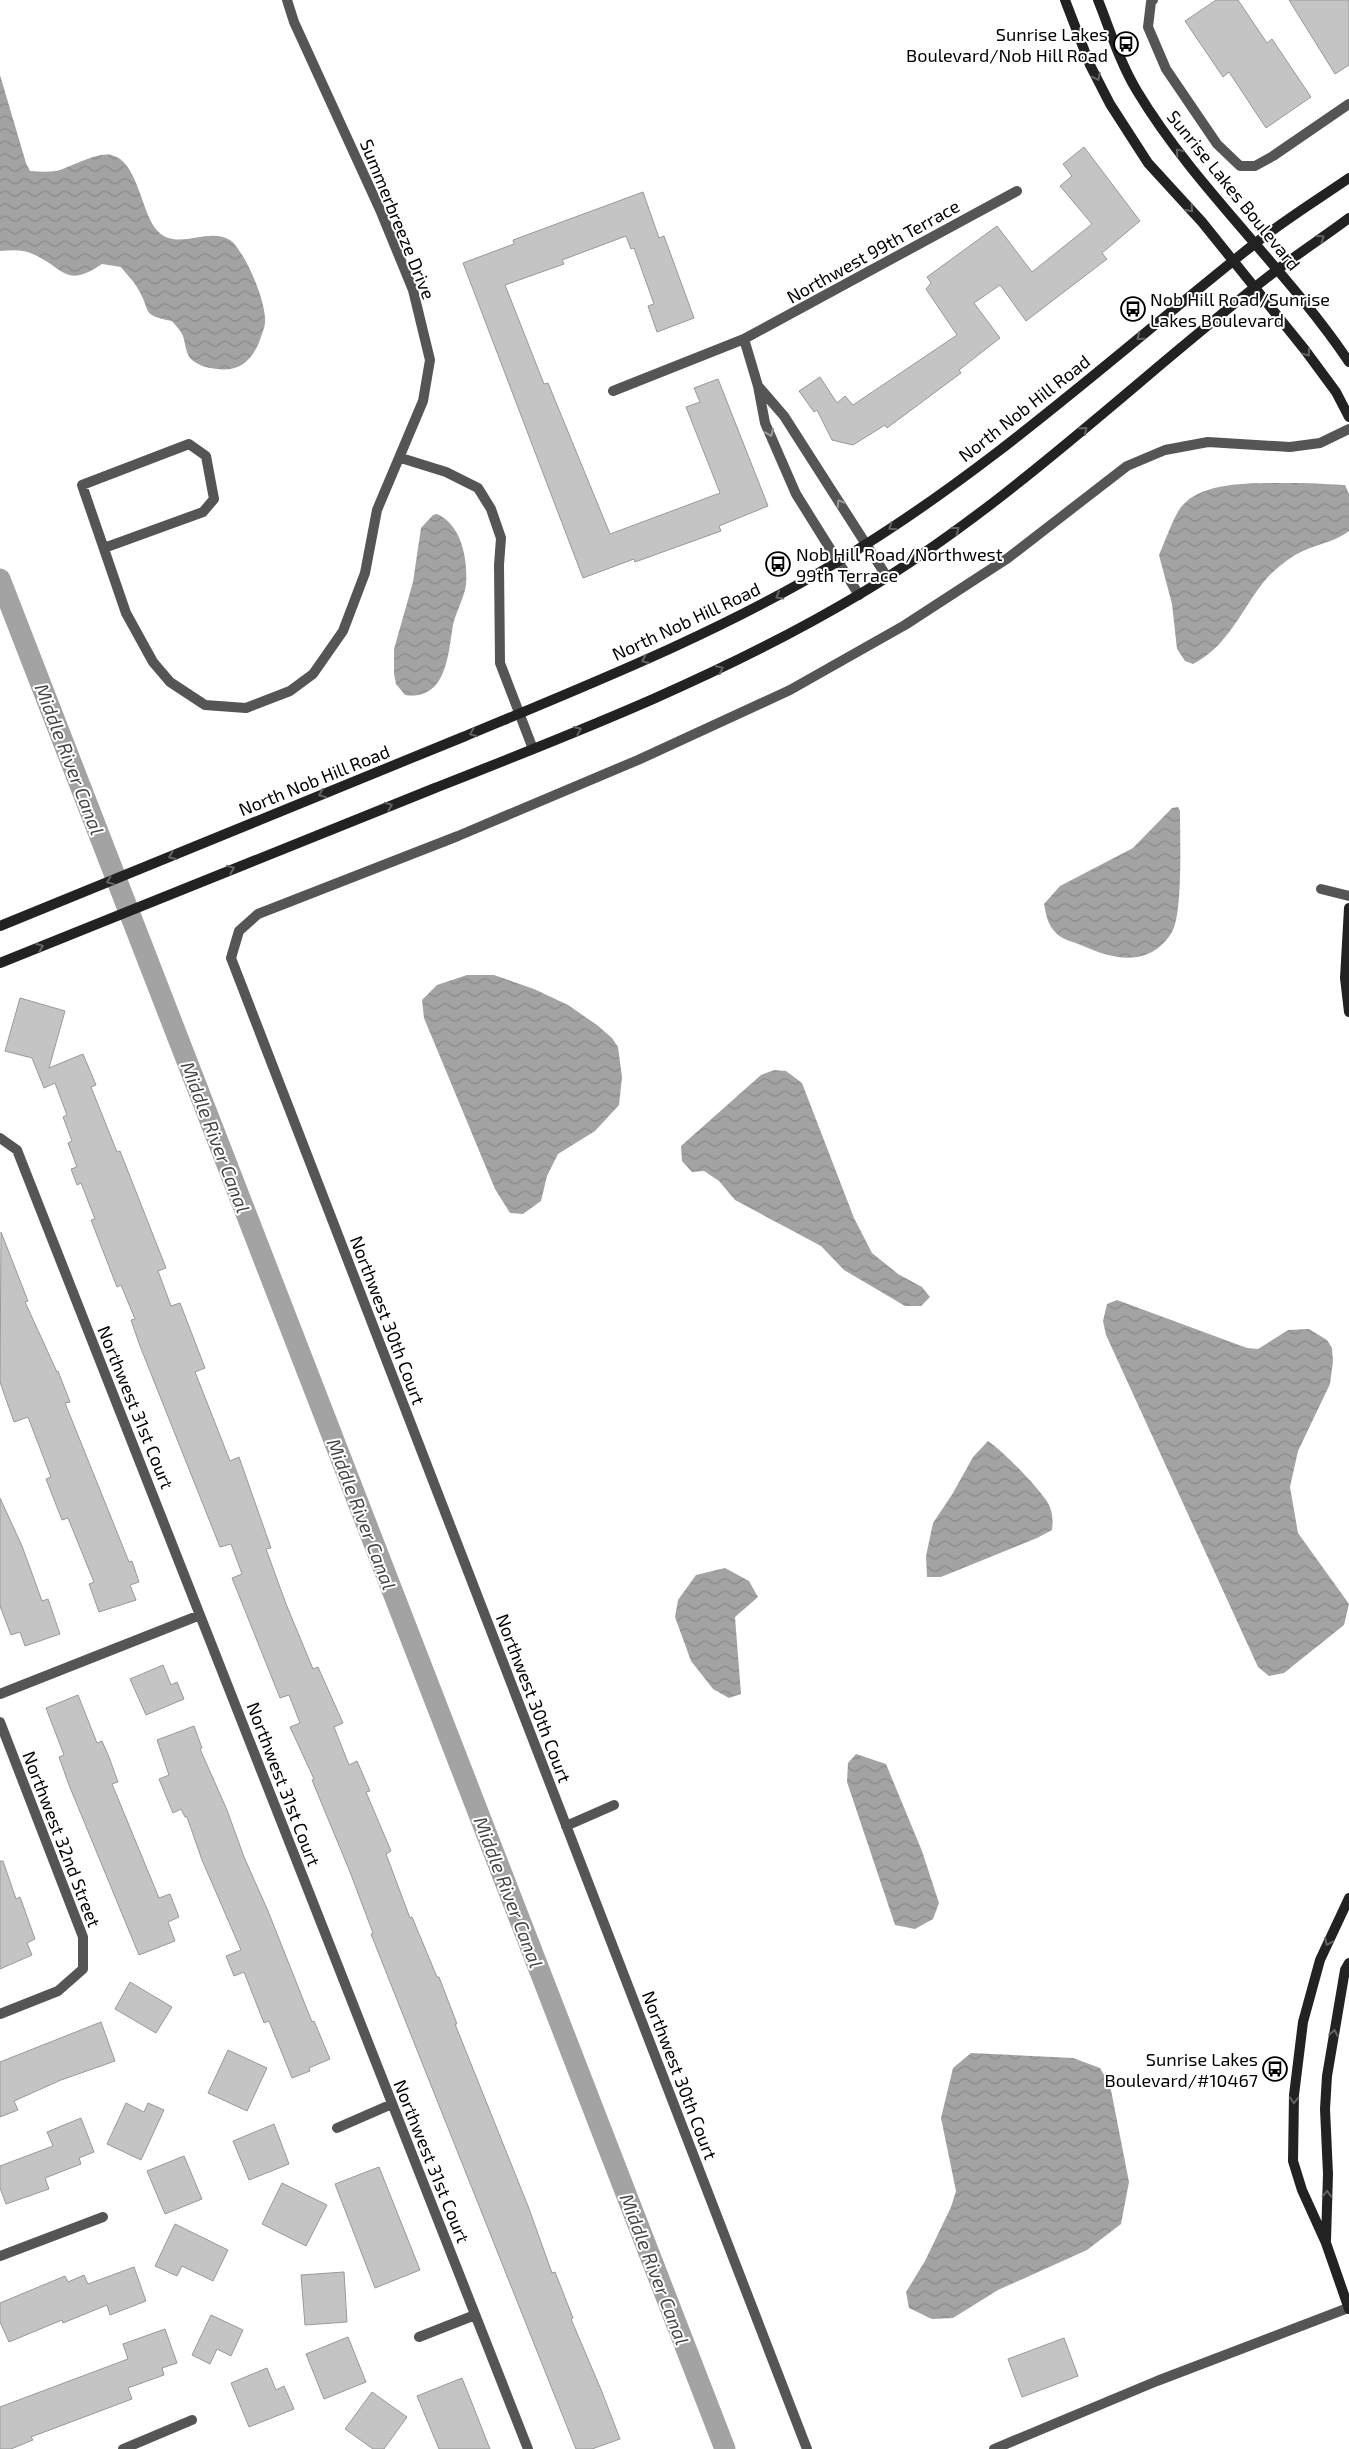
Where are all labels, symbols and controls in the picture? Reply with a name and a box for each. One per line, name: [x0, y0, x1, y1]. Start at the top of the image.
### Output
place label: Sunrise Lakes Boulevard/Nob Hill Road: [906, 23, 1108, 66]
bus stop icon: Sunrise Lakes Boulevard/Nob Hill Road: [1113, 31, 1139, 57]
one-way arrow: [1091, 72, 1101, 81]
street label: Sunrise Lakes Boulevard: [1163, 106, 1305, 274]
street label: Summerbreeze Drive: [356, 136, 440, 302]
one-way arrow: [1175, 149, 1184, 158]
street label: Northwest 99th Terrace: [783, 194, 963, 308]
one-way arrow: [1184, 204, 1193, 213]
one-way arrow: [1315, 236, 1324, 244]
place label: Nob Hill Road/Sunrise Lakes Boulevard: [1150, 288, 1330, 331]
bus stop icon: Nob Hill Road/Sunrise Lakes Boulevard: [1120, 296, 1146, 322]
one-way arrow: [1137, 331, 1146, 339]
one-way arrow: [1301, 347, 1310, 357]
street label: North Nob Hill Road: [954, 350, 1094, 466]
one-way arrow: [1078, 427, 1087, 435]
one-way arrow: [763, 428, 774, 437]
one-way arrow: [837, 500, 846, 509]
one-way arrow: [889, 521, 898, 531]
one-way arrow: [950, 528, 959, 536]
place label: Nob Hill Road/Northwest 99th Terrace: [796, 543, 1003, 586]
bus stop icon: Nob Hill Road/Northwest 99th Terrace: [765, 551, 791, 577]
street label: North Nob Hill Road: [608, 577, 764, 665]
one-way arrow: [775, 589, 784, 599]
one-way arrow: [641, 653, 650, 664]
one-way arrow: [715, 665, 724, 675]
water label: Middle River Canal: [31, 680, 109, 838]
one-way arrow: [469, 726, 478, 737]
one-way arrow: [573, 726, 582, 737]
street label: North Nob Hill Road: [235, 740, 393, 820]
one-way arrow: [318, 788, 327, 799]
one-way arrow: [384, 802, 393, 813]
one-way arrow: [168, 850, 177, 860]
one-way arrow: [226, 865, 235, 875]
one-way arrow: [106, 875, 115, 885]
one-way arrow: [35, 943, 43, 953]
water label: Middle River Canal: [177, 1058, 255, 1216]
street label: Northwest 30th Court: [346, 1233, 430, 1408]
street label: Northwest 31st Court: [93, 1322, 179, 1492]
water label: Middle River Canal: [323, 1435, 401, 1593]
street label: Northwest 30th Court: [492, 1611, 576, 1786]
street label: Northwest 31st Court: [243, 1699, 325, 1869]
street label: Northwest 32nd Street: [18, 1748, 106, 1930]
water label: Middle River Canal: [470, 1813, 548, 1971]
one-way arrow: [1324, 1937, 1335, 1946]
street label: Northwest 30th Court: [638, 1988, 722, 2163]
one-way arrow: [1329, 2028, 1339, 2037]
place label: Sunrise Lakes Boulevard/#10467: [1104, 2048, 1258, 2091]
bus stop icon: Sunrise Lakes Boulevard/#10467: [1262, 2056, 1288, 2082]
street label: Northwest 31st Court: [389, 2076, 475, 2246]
one-way arrow: [1289, 2096, 1299, 2104]
water label: Middle River Canal: [616, 2190, 694, 2348]
one-way arrow: [1322, 2190, 1333, 2198]

